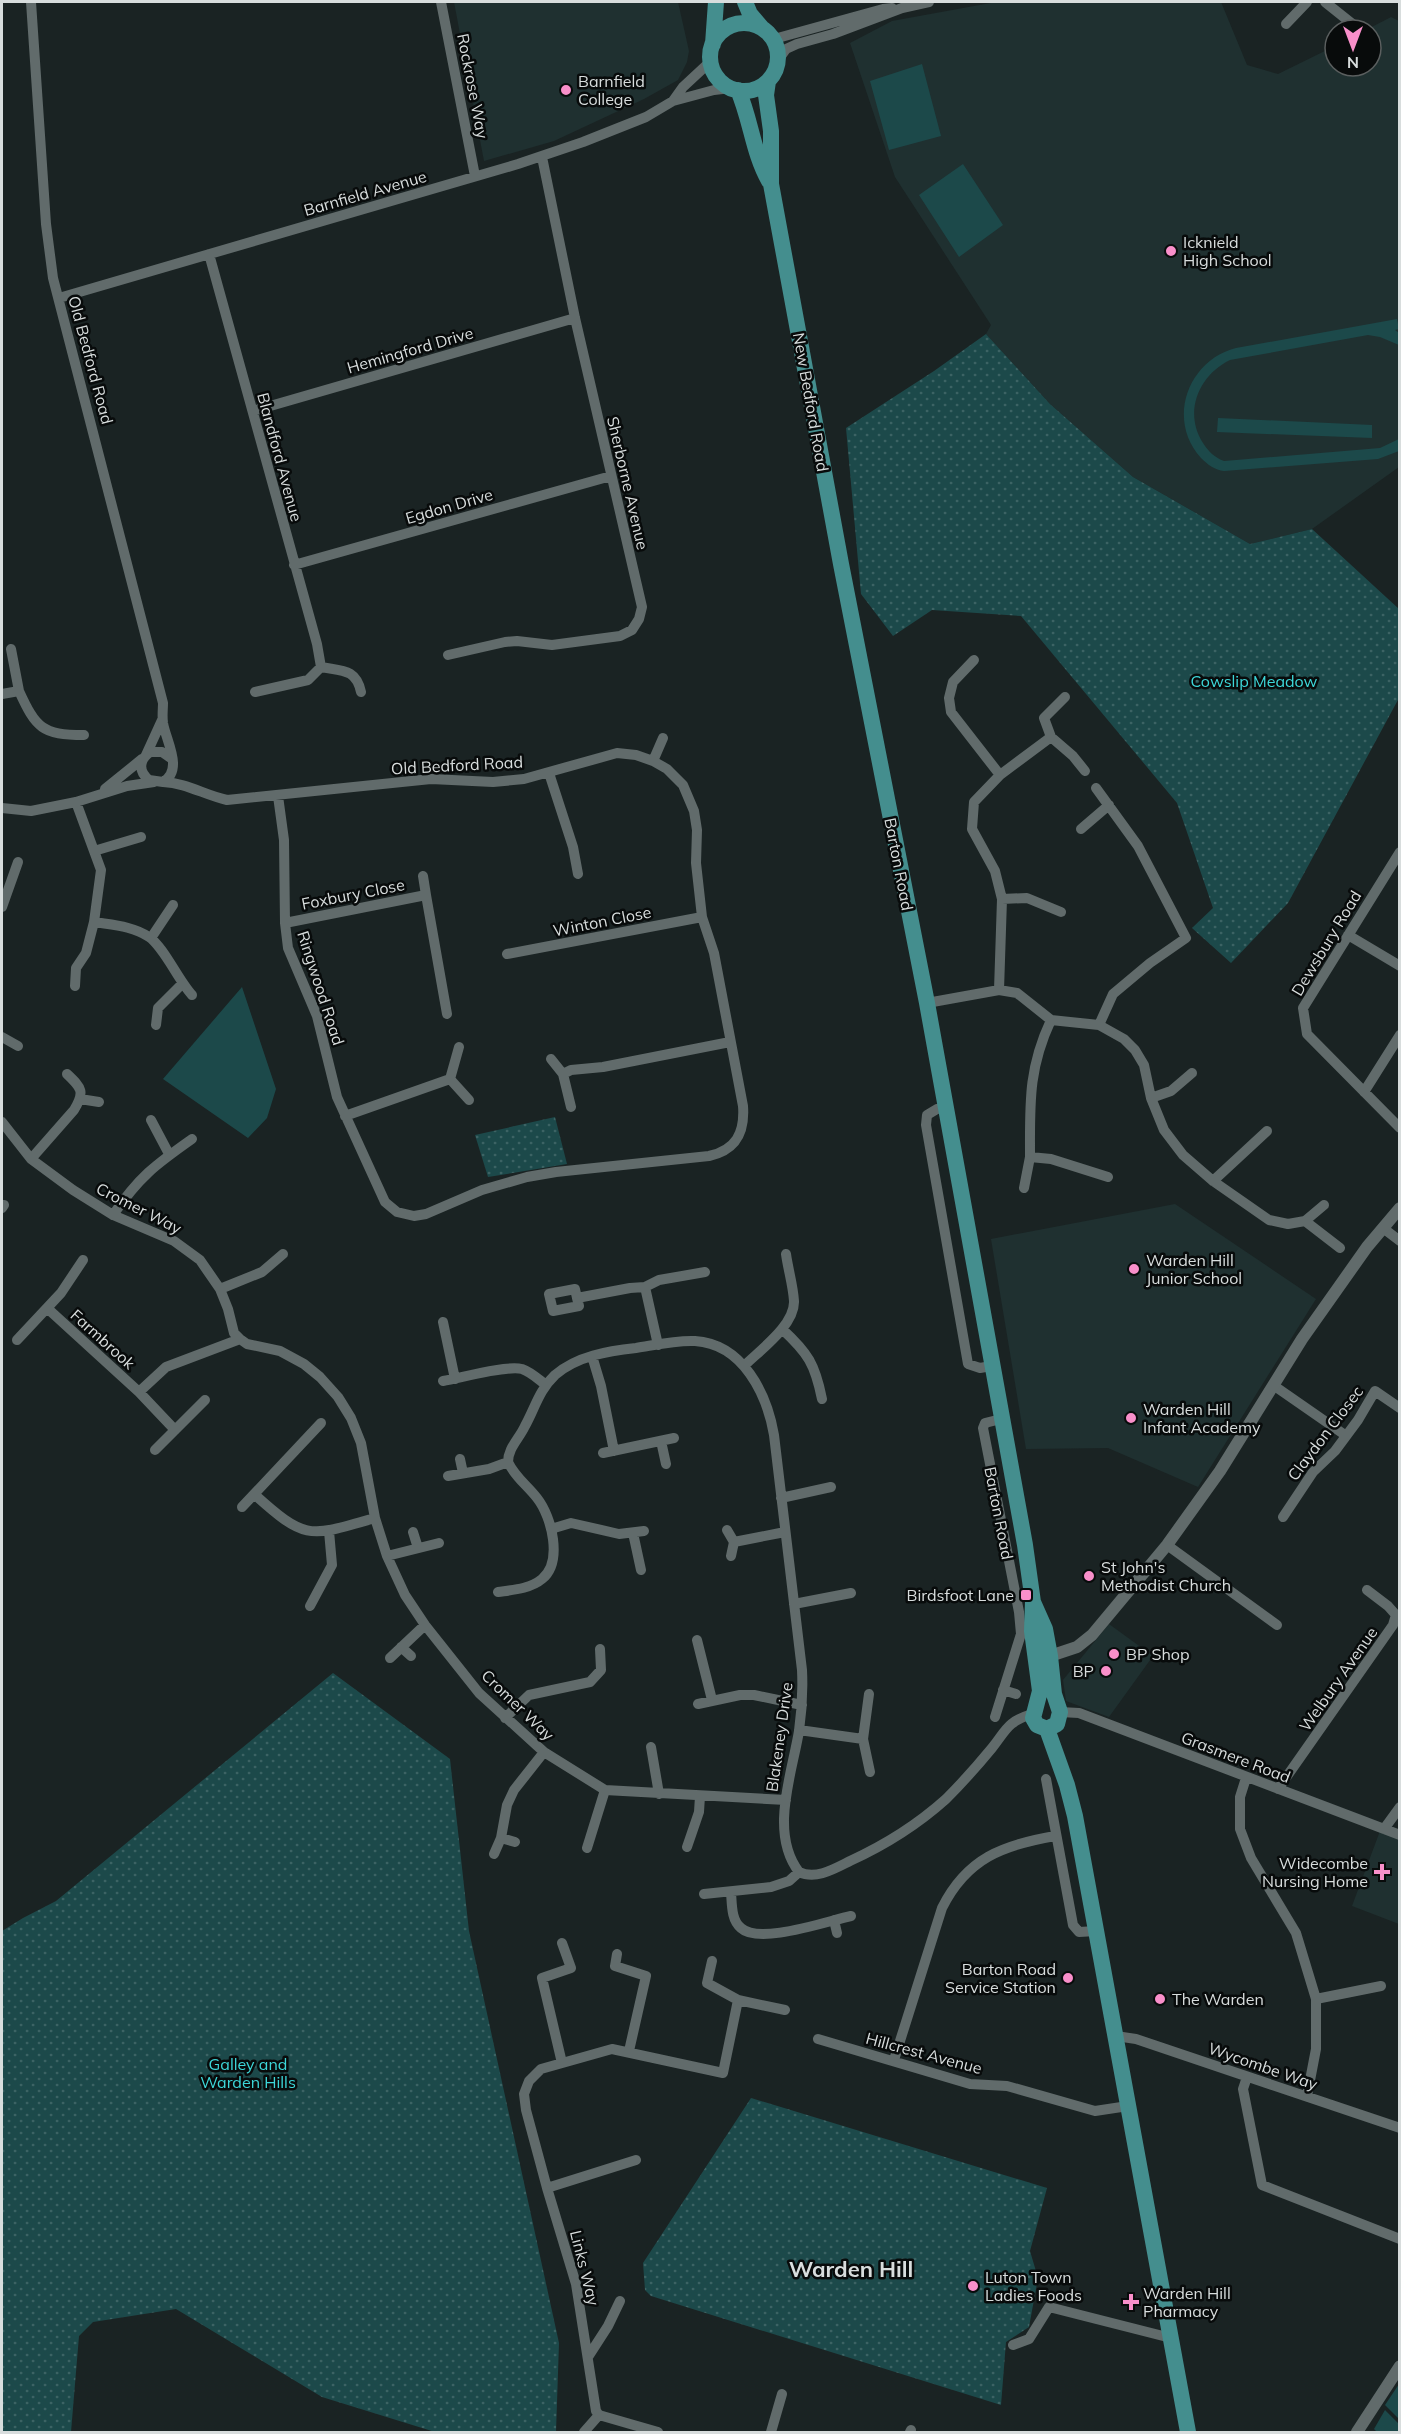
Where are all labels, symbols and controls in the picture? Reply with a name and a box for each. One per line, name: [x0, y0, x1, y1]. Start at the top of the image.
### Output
north arrow: [1323, 18, 1383, 78]
street label: Rockrose Way: [453, 32, 493, 141]
text: N: [1347, 53, 1359, 73]
place label: Barnfield College: [578, 71, 645, 109]
marker: Barnfield College: [559, 83, 573, 97]
street label: Barnfield Avenue: [301, 166, 429, 220]
place label: Icknield High School: [1183, 232, 1272, 270]
marker: Icknield High School: [1164, 244, 1178, 258]
street label: Old Bedford Road: [64, 294, 118, 426]
street label: Hemingford Drive: [345, 322, 475, 378]
street label: New Bedford Road: [789, 331, 833, 473]
street label: Blandford Avenue: [253, 390, 307, 524]
street label: Sherborne Avenue: [603, 414, 653, 552]
street label: Egdon Drive: [403, 484, 495, 528]
park label: Cowslip Meadow: [1190, 671, 1318, 691]
street label: Old Bedford Road: [390, 752, 524, 778]
street label: Barton Road: [880, 816, 918, 912]
street label: Foxbury Close: [300, 874, 406, 914]
street label: Dewsbury Road: [1287, 887, 1365, 999]
street label: Winton Close: [551, 902, 653, 940]
street label: Ringwood Road: [293, 928, 349, 1048]
street label: Cromer Way: [93, 1178, 186, 1238]
place label: Warden Hill Junior School: [1146, 1250, 1242, 1288]
marker: Warden Hill Junior School: [1127, 1262, 1141, 1276]
street label: Farmbrook: [67, 1305, 140, 1374]
street label: Claydon Closec: [1283, 1382, 1367, 1484]
place label: Warden Hill Infant Academy: [1143, 1399, 1261, 1437]
marker: Warden Hill Infant Academy: [1124, 1411, 1138, 1425]
street label: Barton Road: [980, 1465, 1018, 1561]
place label: St John's Methodist Church: [1101, 1557, 1231, 1595]
marker: St John's Methodist Church: [1082, 1569, 1096, 1583]
place label: Birdsfoot Lane: [907, 1585, 1014, 1605]
marker: Birdsfoot Lane: [1019, 1588, 1033, 1602]
street label: Welbury Avenue: [1295, 1623, 1381, 1735]
place label: BP Shop: [1126, 1644, 1190, 1664]
marker: BP Shop: [1107, 1647, 1121, 1661]
place label: BP: [1073, 1661, 1094, 1681]
marker: BP: [1099, 1664, 1113, 1678]
street label: Cromer Way: [477, 1665, 559, 1745]
street label: Blakeney Drive: [761, 1681, 797, 1793]
street label: Grasmere Road: [1178, 1727, 1294, 1787]
place label: Widecombe Nursing Home: [1262, 1853, 1368, 1891]
marker: Widecombe Nursing Home: [1373, 1863, 1391, 1881]
place label: Barton Road Service Station: [945, 1959, 1056, 1997]
marker: Barton Road Service Station: [1061, 1971, 1075, 1985]
place label: The Warden: [1172, 1989, 1264, 2009]
marker: The Warden: [1153, 1992, 1167, 2006]
street label: Hillcrest Avenue: [864, 2028, 984, 2078]
street label: Wycombe Way: [1206, 2038, 1321, 2094]
park label: Galley and Warden Hills: [200, 2054, 296, 2092]
street label: Links Way: [566, 2228, 604, 2308]
district label: Warden Hill: [789, 2255, 913, 2283]
place label: Luton Town Ladies Foods: [985, 2267, 1082, 2305]
marker: Luton Town Ladies Foods: [966, 2279, 980, 2293]
place label: Warden Hill Pharmacy: [1143, 2283, 1231, 2321]
marker: Warden Hill Pharmacy: [1124, 2295, 1138, 2309]

